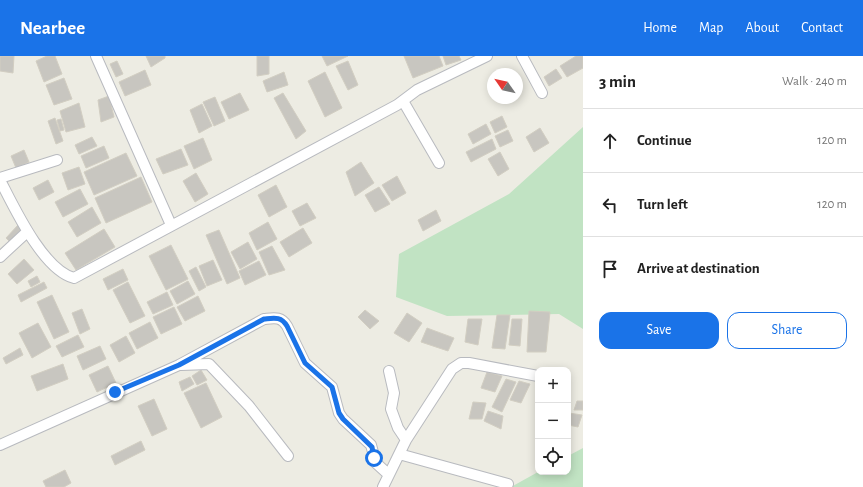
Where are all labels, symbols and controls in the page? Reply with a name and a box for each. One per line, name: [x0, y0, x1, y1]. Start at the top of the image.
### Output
text: Nearbee: [20, 19, 85, 38]
text: Home: [643, 21, 677, 35]
text: Map: [699, 21, 723, 35]
text: About: [745, 21, 779, 35]
text: Contact: [801, 21, 843, 35]
north arrow: [487, 68, 523, 104]
text: 3 min: [599, 73, 636, 90]
text: Walk · 240 m: [782, 75, 847, 88]
icon: ahead: [599, 130, 621, 152]
text: Continue: [637, 133, 692, 148]
text: 120 m: [817, 134, 847, 147]
icon: left: [599, 194, 621, 216]
text: Turn left: [637, 197, 688, 212]
text: 120 m: [817, 198, 847, 211]
icon: arrive: [599, 258, 621, 280]
text: Arrive at destination: [637, 261, 760, 276]
button: Save: [599, 312, 719, 349]
button: Share: [727, 312, 847, 349]
map controls: [535, 367, 571, 475]
button: +: [535, 367, 571, 403]
route end: [106, 383, 124, 401]
button: −: [535, 403, 571, 439]
button: locate: [535, 439, 571, 475]
route start: [365, 449, 383, 467]

